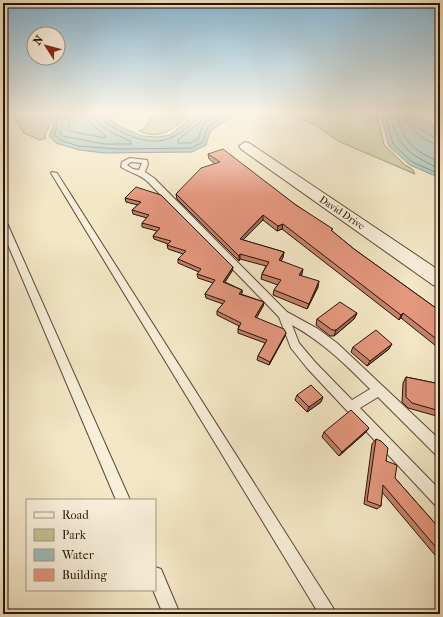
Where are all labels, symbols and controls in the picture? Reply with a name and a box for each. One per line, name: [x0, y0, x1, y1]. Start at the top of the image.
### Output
north arrow: [26, 26, 66, 66]
text: N: [31, 33, 46, 48]
street label: David Drive: [317, 193, 367, 233]
legend: [26, 499, 156, 591]
text: Road: [62, 508, 89, 522]
text: Park: [62, 528, 87, 542]
text: Water: [61, 548, 95, 562]
text: Building: [62, 568, 107, 582]

